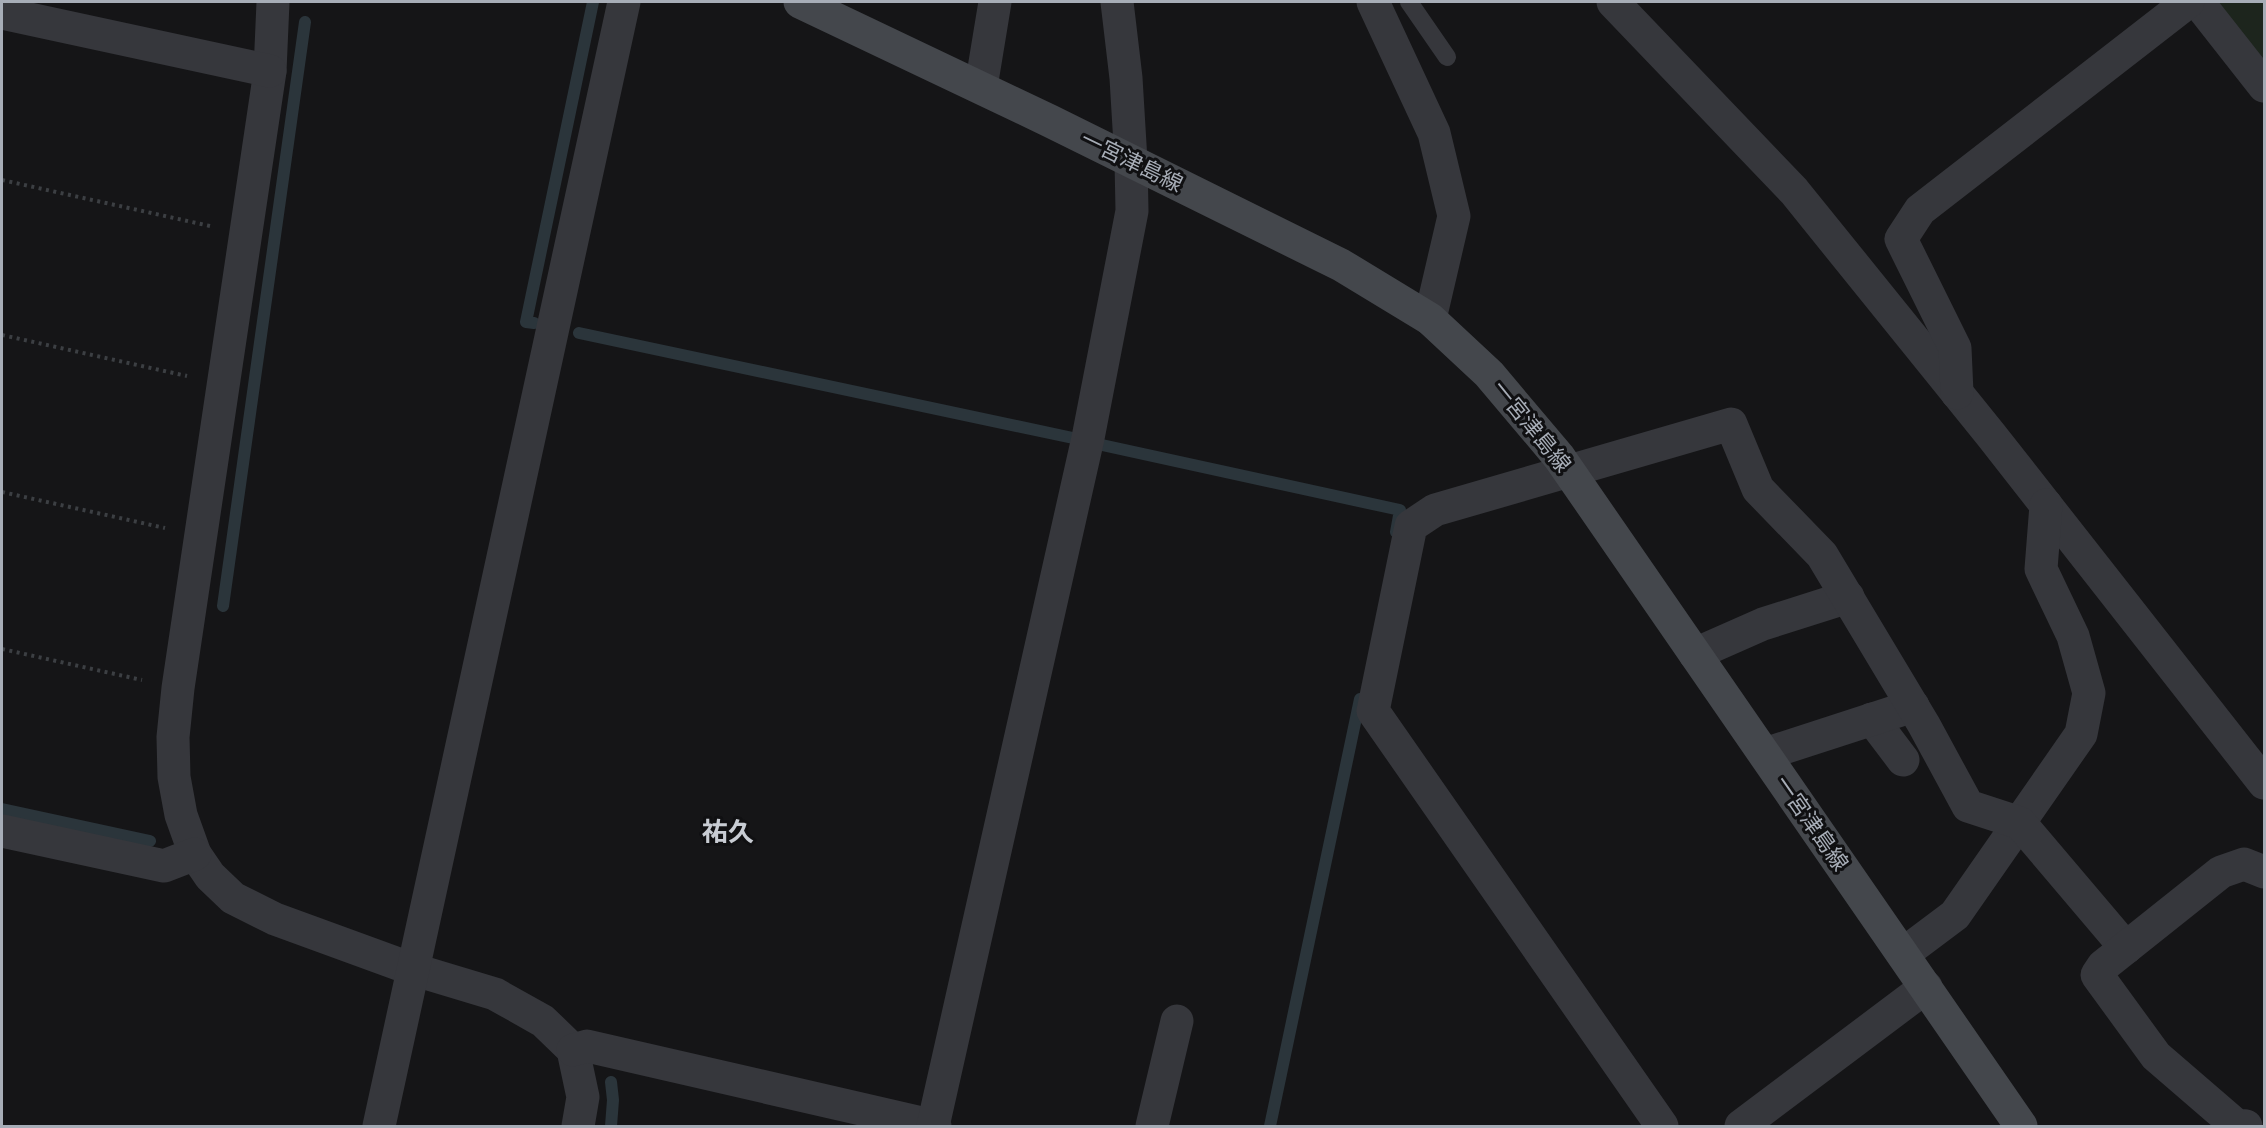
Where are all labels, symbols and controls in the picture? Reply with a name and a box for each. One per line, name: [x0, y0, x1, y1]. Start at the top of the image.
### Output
street label: 一宮津島線: [1076, 124, 1188, 198]
street label: 一宮津島線: [1487, 374, 1577, 478]
street label: 一宮津島線: [1769, 770, 1855, 876]
district label: 祐久: [702, 815, 754, 848]

